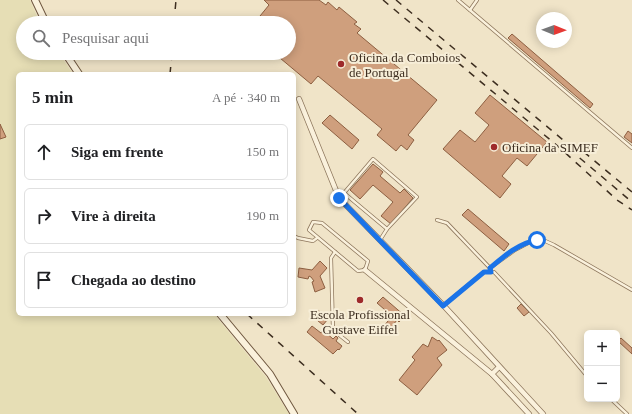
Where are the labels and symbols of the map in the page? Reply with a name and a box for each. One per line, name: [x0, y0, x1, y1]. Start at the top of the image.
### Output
north arrow: [536, 12, 572, 48]
place label: Oficina da Comboios de Portugal: [349, 50, 460, 80]
marker: Oficina da Comboios de Portugal: [336, 59, 346, 69]
place label: Oficina da SIMEF: [502, 140, 598, 155]
marker: Oficina da SIMEF: [489, 142, 499, 152]
route end: [330, 189, 348, 207]
route start: [528, 231, 546, 249]
marker: Escola Profissional Gustave Eiffel: [355, 295, 365, 305]
place label: Escola Profissional Gustave Eiffel: [310, 307, 410, 337]

